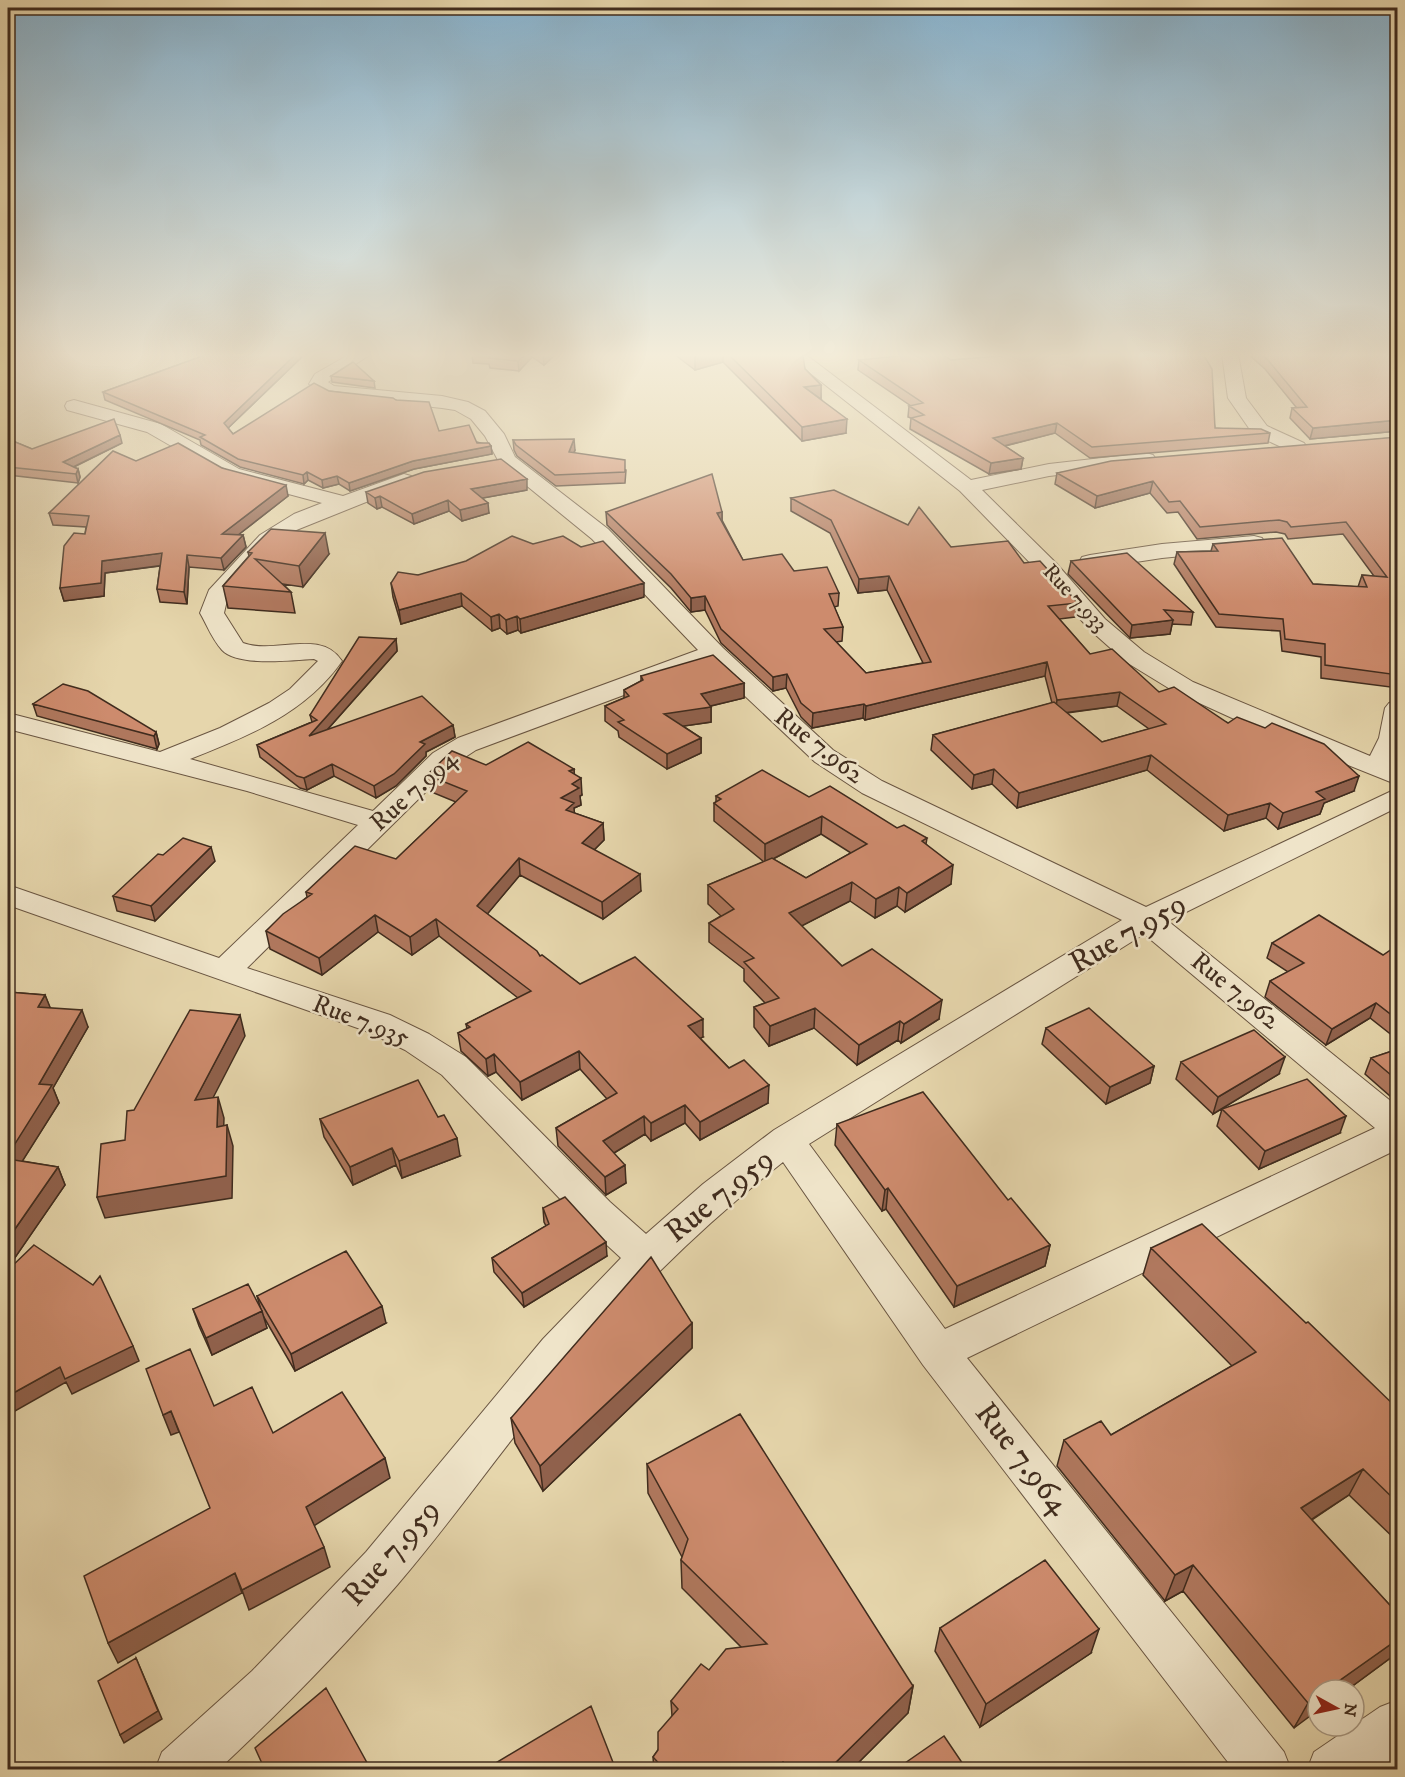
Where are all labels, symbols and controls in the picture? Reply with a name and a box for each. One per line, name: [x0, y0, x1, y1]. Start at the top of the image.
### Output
street label: Rue 7.933: [1037, 558, 1113, 638]
street label: Rue 7.962: [767, 701, 871, 792]
street label: Rue 7.994: [363, 742, 465, 839]
street label: Rue 7.959: [1062, 884, 1194, 984]
street label: Rue 7.962: [1184, 945, 1286, 1037]
street label: Rue 7.935: [308, 987, 414, 1055]
street label: Rue 7.959: [657, 1140, 783, 1252]
street label: Rue 7.964: [966, 1395, 1079, 1524]
street label: Rue 7.959: [335, 1491, 449, 1615]
north arrow: [1306, 1678, 1366, 1738]
text: N: [1339, 1702, 1361, 1718]

